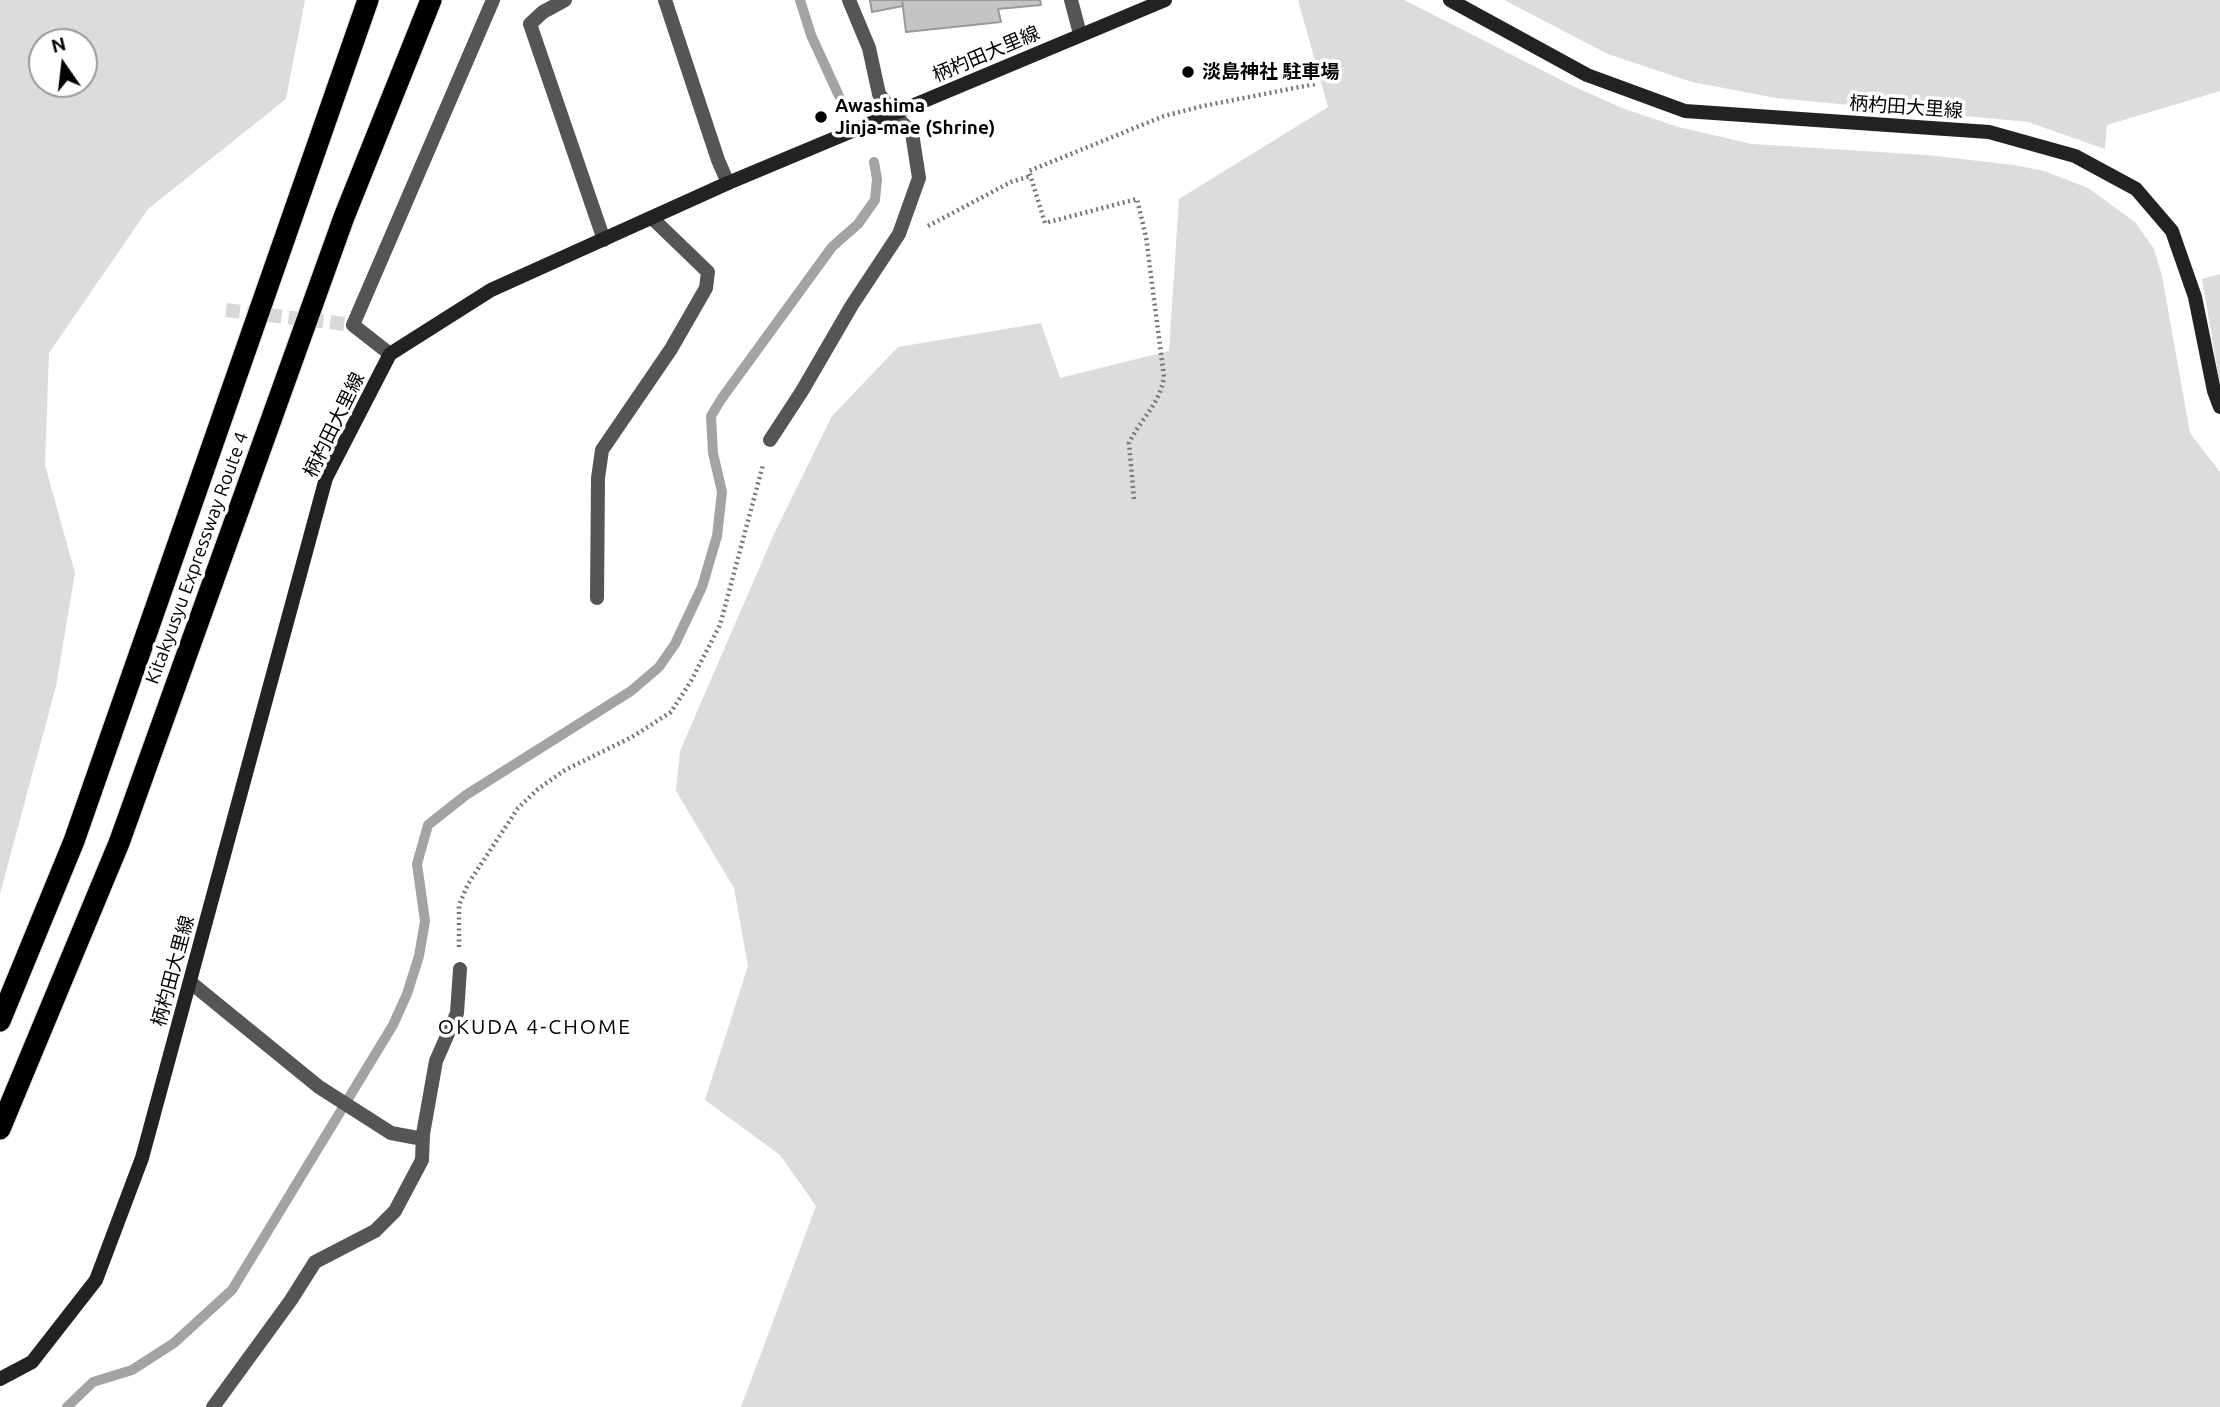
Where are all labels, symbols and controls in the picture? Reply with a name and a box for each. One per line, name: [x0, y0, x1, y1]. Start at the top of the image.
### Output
street label: 柄杓田大里線: [929, 21, 1043, 87]
north arrow: [28, 28, 98, 98]
text: N: [49, 32, 68, 57]
place label: 淡島神社 駐車場: [1202, 61, 1340, 83]
marker: 淡島神社 駐車場: [1180, 64, 1196, 80]
street label: 柄杓田大里線: [1848, 92, 1964, 122]
place label: Awashima Jinja-mae (Shrine): [835, 95, 995, 139]
marker: Awashima Jinja-mae (Shrine): [813, 109, 829, 125]
street label: 柄杓田大里線: [299, 369, 369, 481]
street label: Kitakyusyu Expressway Route 4: [141, 429, 253, 687]
street label: 柄杓田大里線: [147, 913, 199, 1029]
district label: OKUDA 4-CHOME: [439, 1014, 631, 1040]

